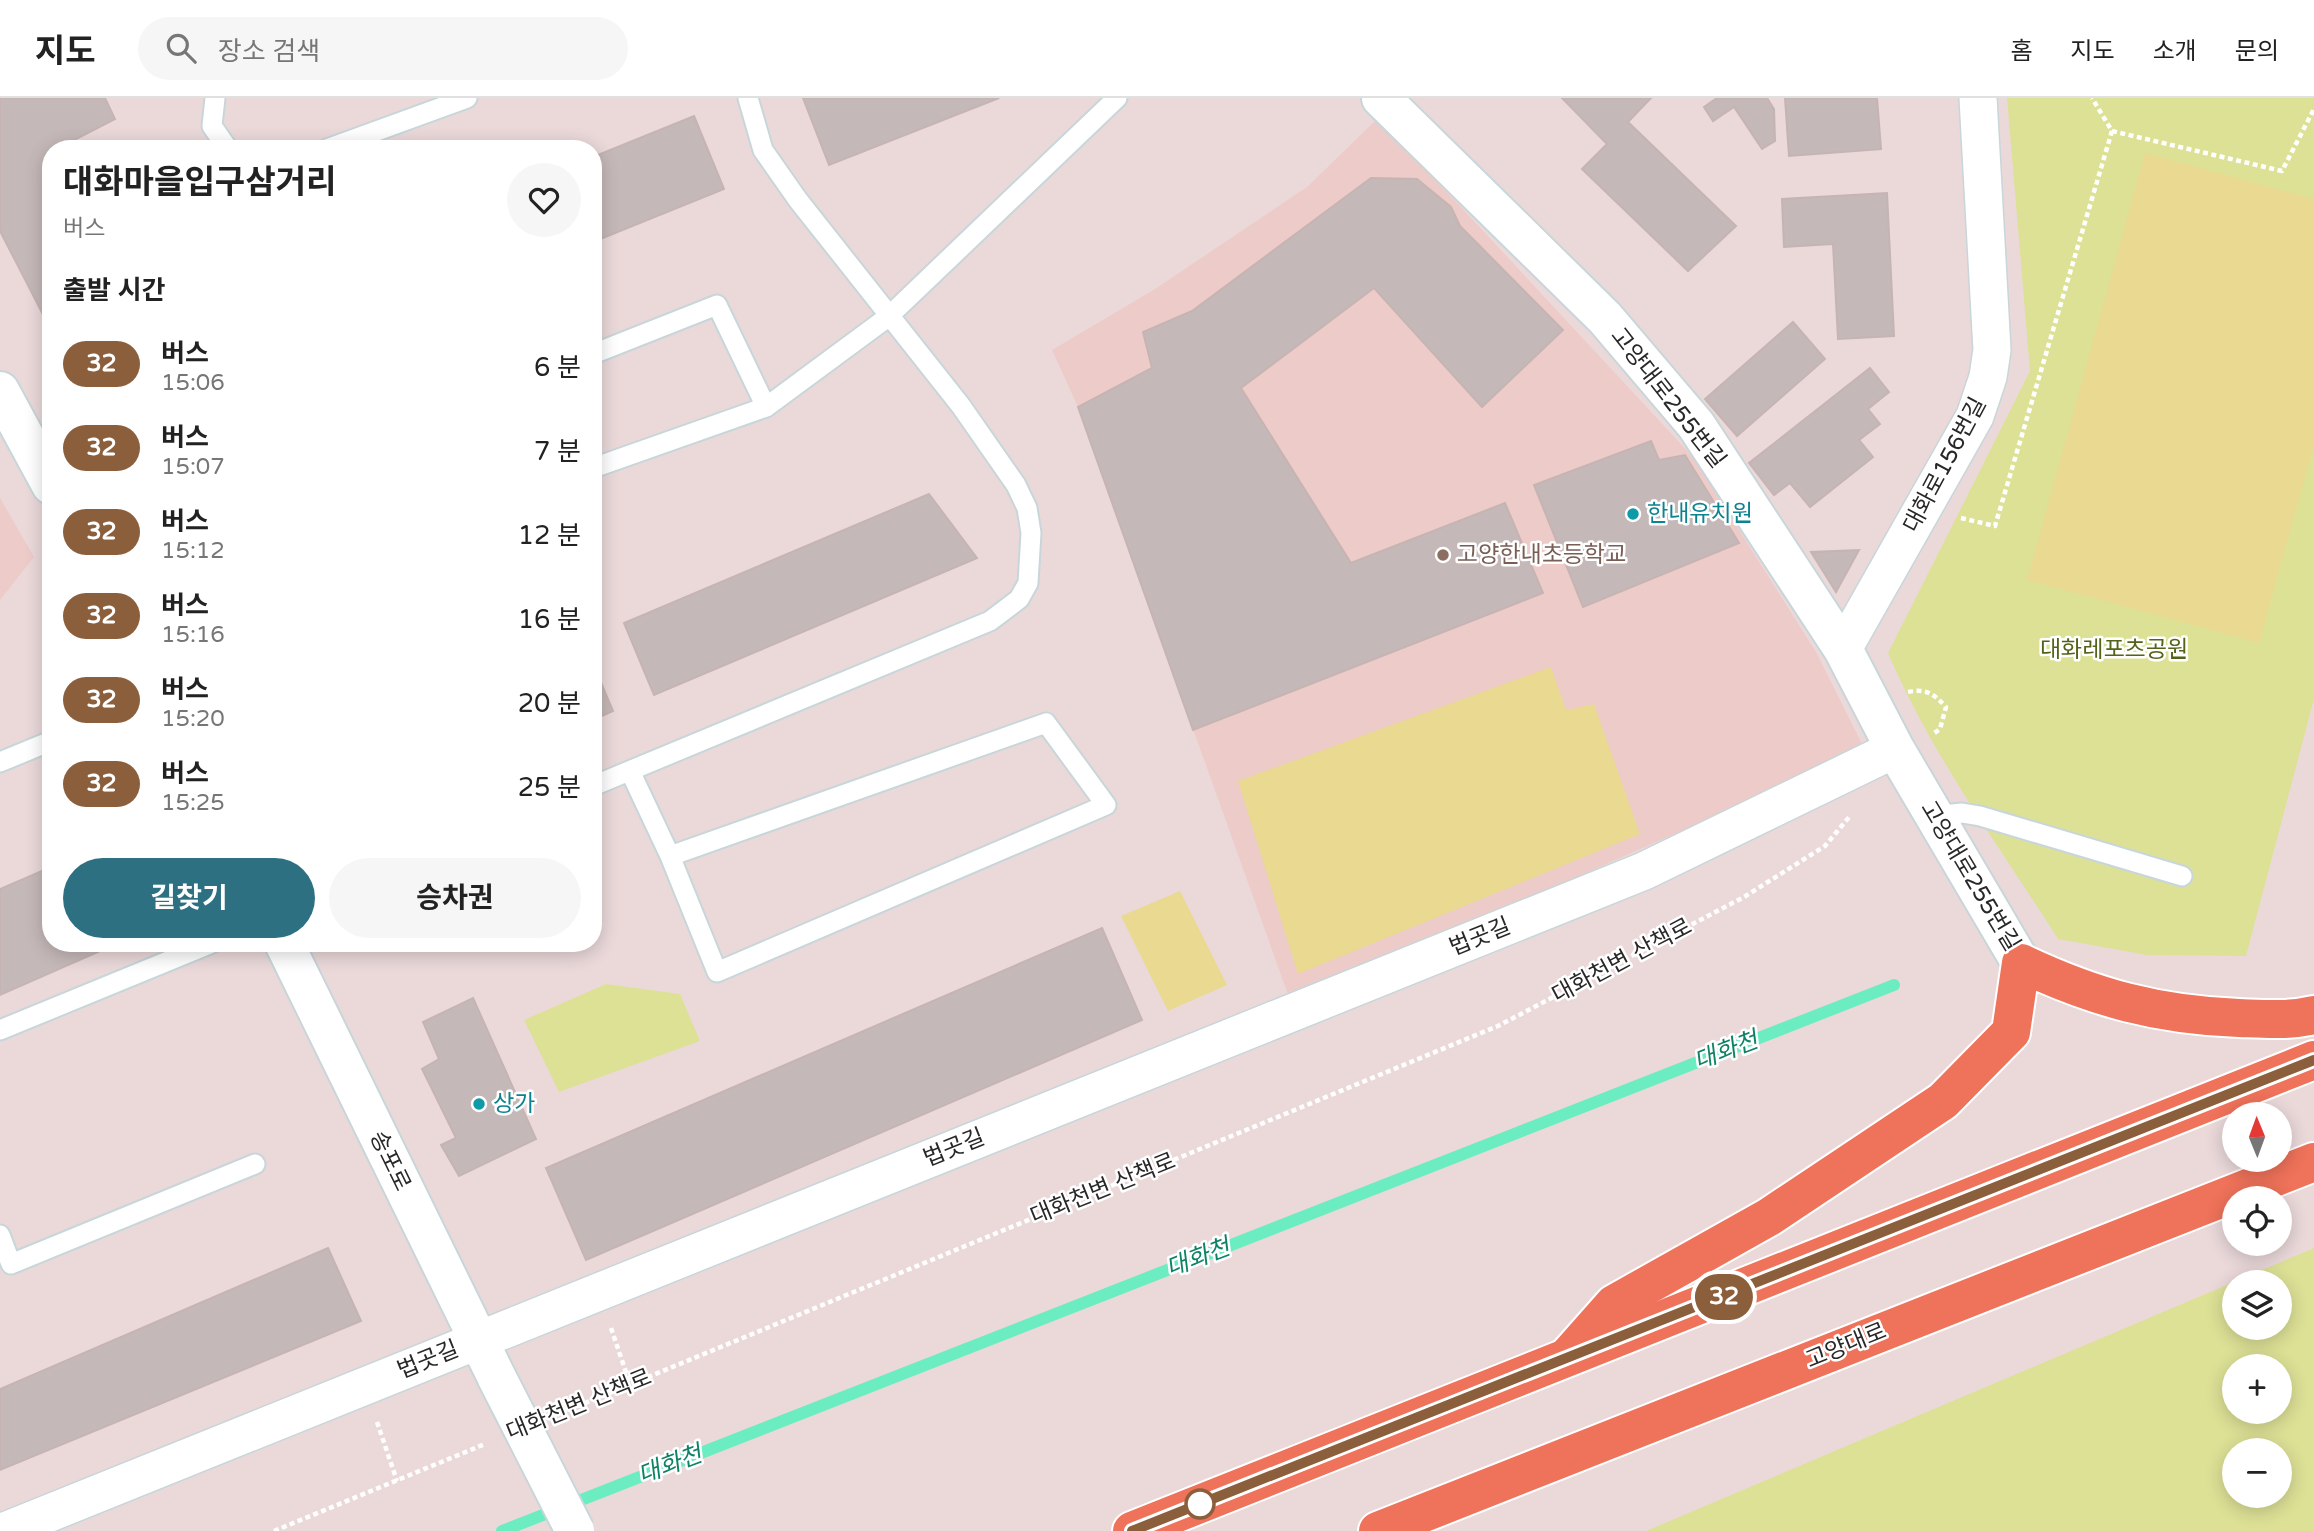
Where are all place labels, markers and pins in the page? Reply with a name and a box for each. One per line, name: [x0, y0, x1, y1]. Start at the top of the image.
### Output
place label: 한내유치원: [1647, 500, 1753, 528]
marker: 한내유치원: [1625, 506, 1641, 522]
place label: 고양한내초등학교: [1457, 541, 1626, 569]
marker: 고양한내초등학교: [1435, 547, 1451, 563]
place label: 상가: [493, 1090, 535, 1118]
marker: 상가: [471, 1096, 487, 1112]
unlabelled marker: [1185, 1489, 1215, 1519]

